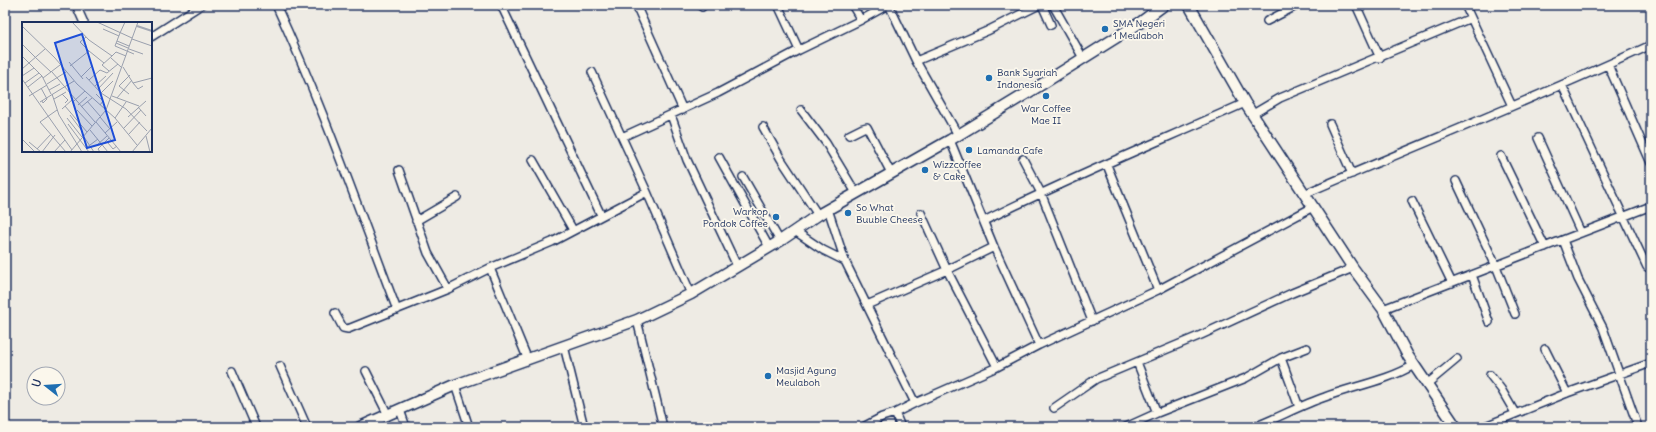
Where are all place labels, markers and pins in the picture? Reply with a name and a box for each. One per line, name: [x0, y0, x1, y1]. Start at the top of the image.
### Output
place label: SMA Negeri 1 Meulaboh: [1113, 17, 1165, 42]
marker: SMA Negeri 1 Meulaboh: [1100, 24, 1110, 34]
place label: Bank Syariah Indonesia: [997, 66, 1058, 91]
marker: Bank Syariah Indonesia: [984, 73, 994, 83]
marker: War Coffee Mae II: [1041, 91, 1051, 101]
place label: War Coffee Mae II: [1021, 102, 1071, 127]
place label: Lamanda Cafe: [977, 144, 1043, 157]
marker: Lamanda Cafe: [964, 145, 974, 155]
place label: Wizzcoffee & Cake: [933, 158, 981, 183]
marker: Wizzcoffee & Cake: [920, 165, 930, 175]
place label: So What Buuble Cheese: [856, 201, 923, 226]
place label: Warkop Pondok Coffee: [703, 205, 768, 230]
marker: So What Buuble Cheese: [843, 208, 853, 218]
marker: Warkop Pondok Coffee: [771, 212, 781, 222]
place label: Masjid Agung Meulaboh: [776, 364, 836, 389]
marker: Masjid Agung Meulaboh: [763, 371, 773, 381]

